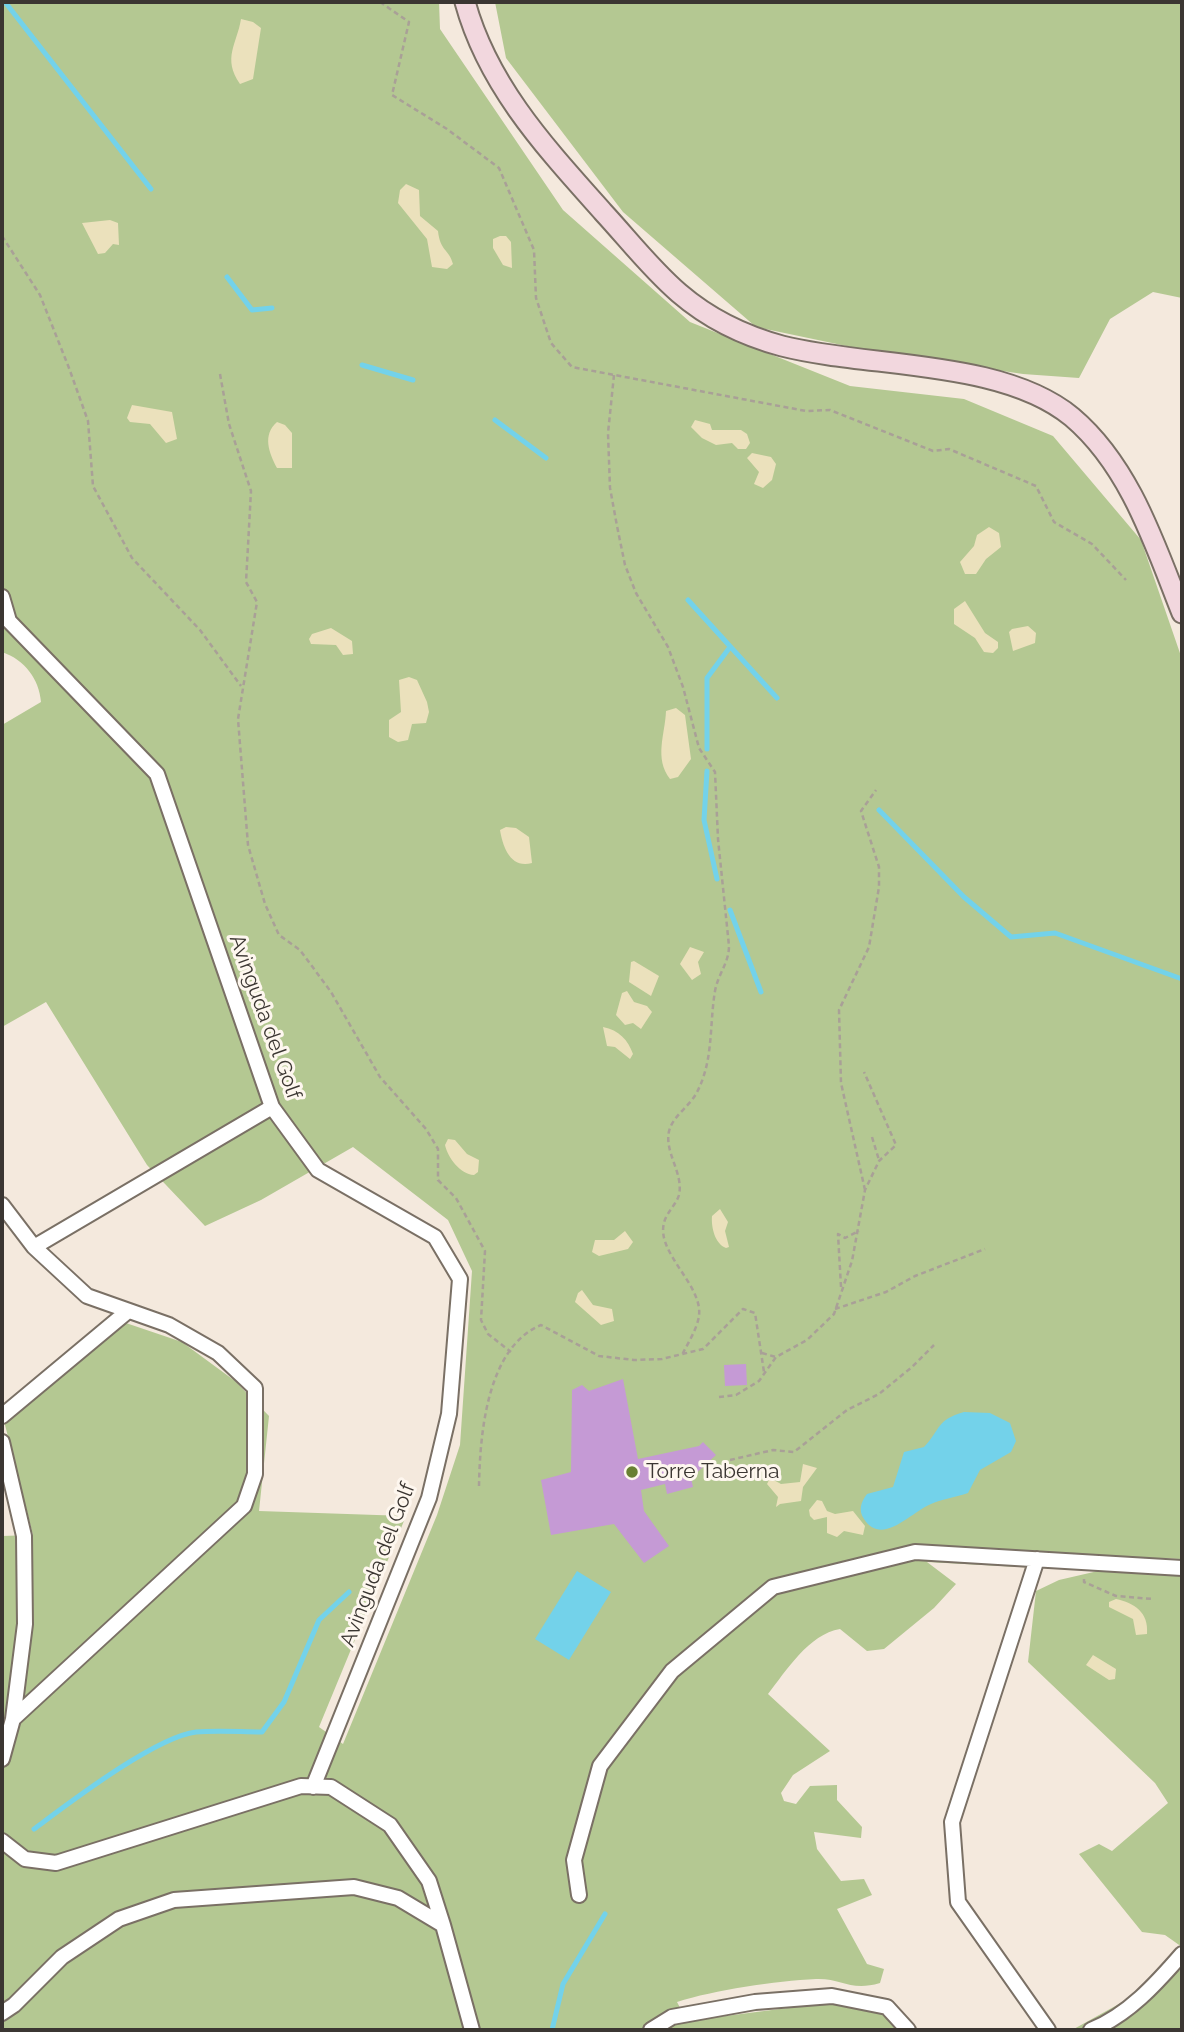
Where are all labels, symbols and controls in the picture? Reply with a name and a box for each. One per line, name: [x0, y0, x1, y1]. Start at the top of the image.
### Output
street label: Avinguda del Golf: [223, 931, 307, 1103]
place label: Torre Taberna: [646, 1459, 779, 1485]
marker: Torre Taberna: [624, 1464, 640, 1480]
street label: Avinguda del Golf: [335, 1480, 421, 1650]

